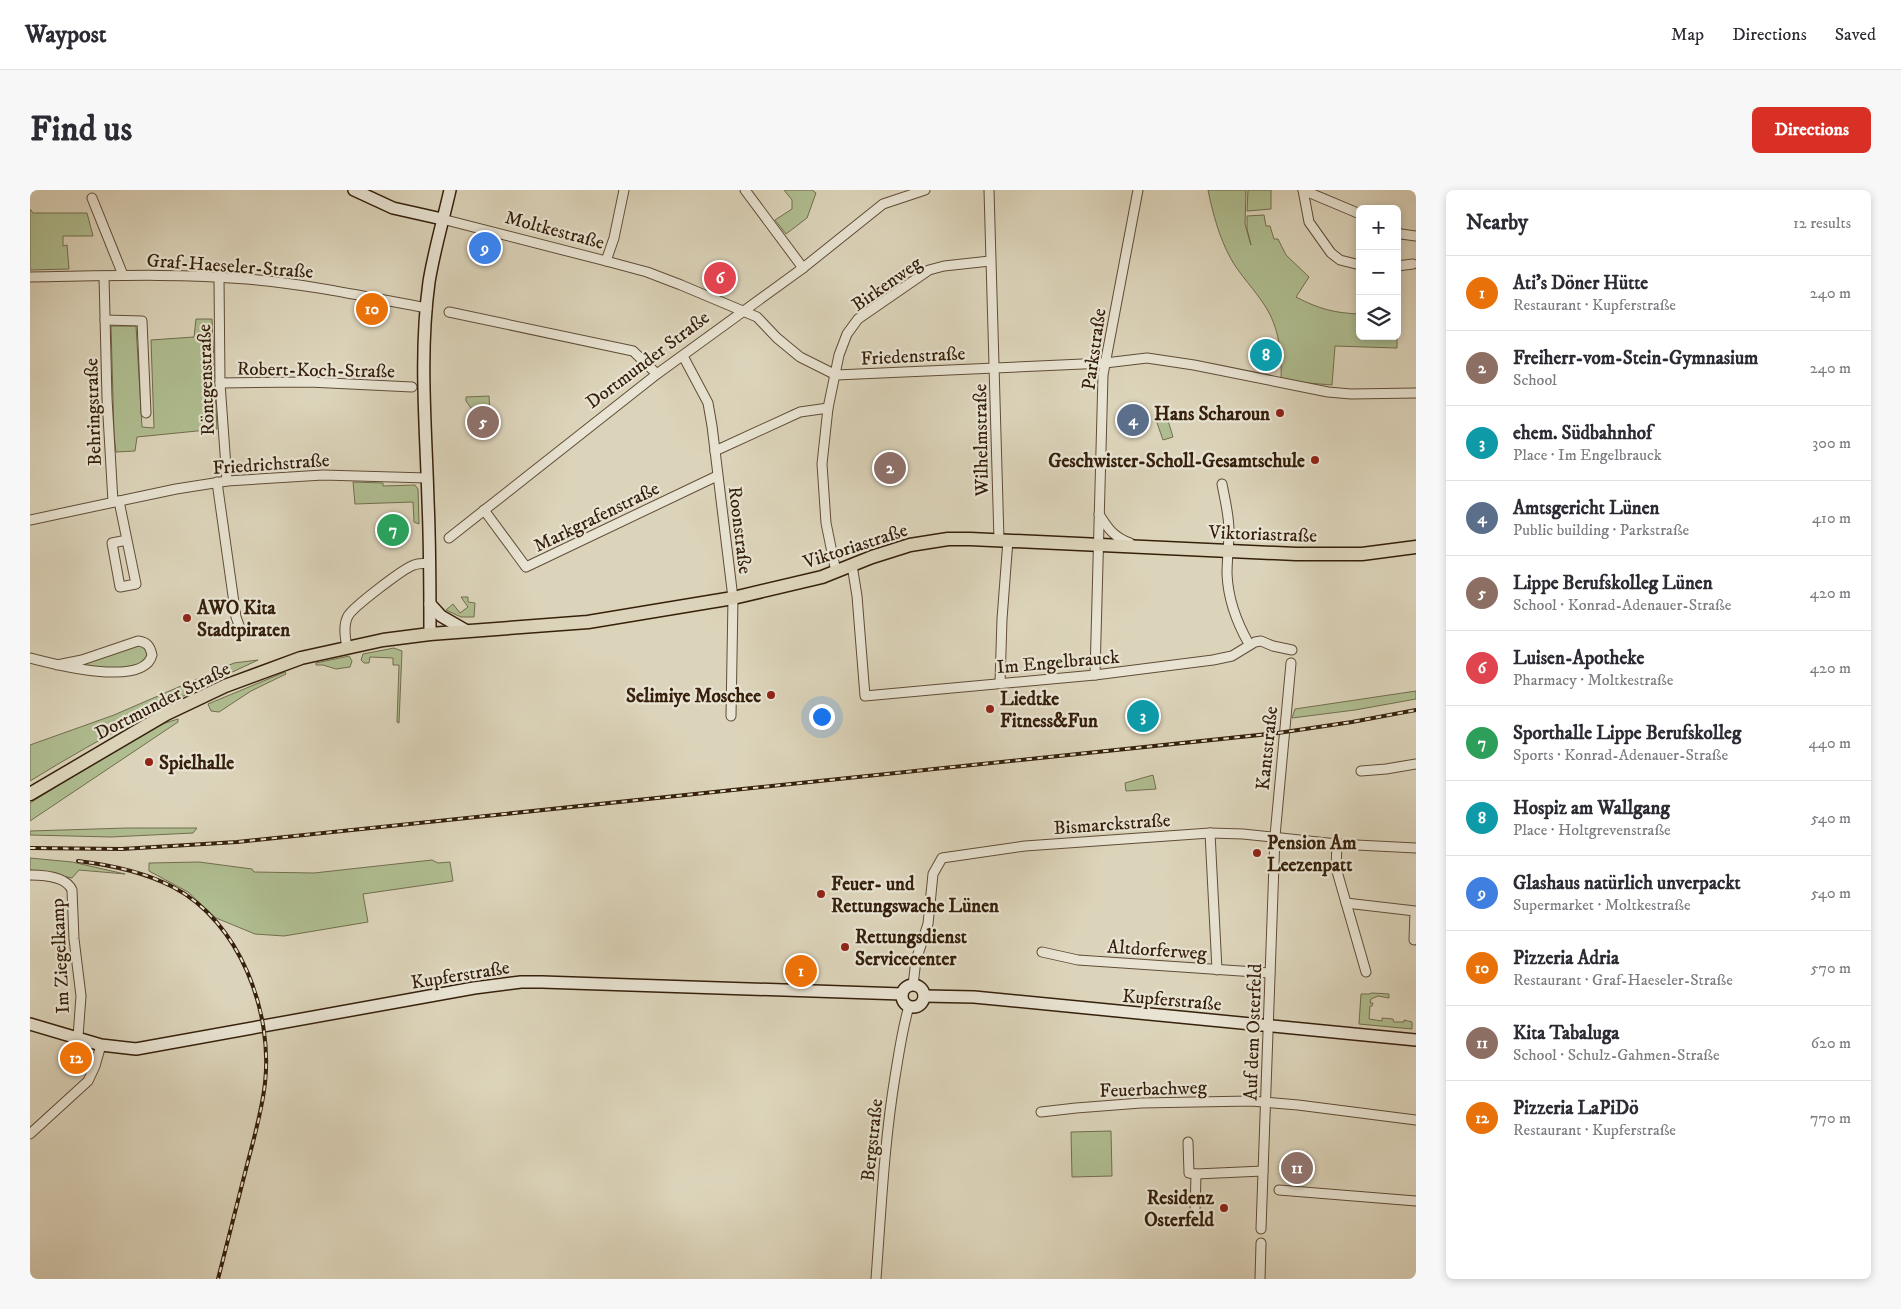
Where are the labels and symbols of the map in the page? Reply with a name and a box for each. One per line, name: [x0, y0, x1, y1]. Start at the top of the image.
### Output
street label: Moltkestraße: [502, 206, 607, 255]
pin: 9: [469, 229, 501, 267]
street label: Graf-Haeseler-Straße: [146, 249, 314, 284]
street label: Birkenweg: [847, 251, 927, 317]
pin: 6: [704, 259, 736, 297]
pin: 10: [356, 290, 388, 328]
street label: Dortmunder Straße: [582, 306, 714, 414]
street label: Parkstraße: [1077, 307, 1112, 392]
street label: Röntgenstraße: [193, 324, 220, 436]
pin: 8: [1250, 336, 1282, 374]
street label: Friedenstraße: [860, 342, 966, 371]
street label: Behringstraße: [80, 357, 107, 466]
street label: Robert-Koch-Straße: [237, 358, 395, 383]
street label: Wilhelmstraße: [969, 383, 994, 498]
pin: 4: [1117, 401, 1149, 439]
pin: 5: [467, 403, 499, 441]
place label: Hans Scharoun: [1154, 403, 1271, 426]
marker: Hans Scharoun: [1274, 407, 1286, 419]
street label: Friedrichstraße: [212, 449, 330, 480]
pin: 2: [874, 449, 906, 487]
place label: Geschwister-Scholl-Gesamtschule: [1048, 450, 1305, 473]
marker: Geschwister-Scholl-Gesamtschule: [1309, 454, 1321, 466]
street label: Markgrafenstraße: [530, 477, 663, 558]
street label: Roonstraße: [723, 485, 756, 575]
pin: 7: [377, 511, 409, 549]
street label: Viktoriastraße: [799, 519, 911, 574]
street label: Viktoriastraße: [1207, 521, 1318, 548]
place label: AWO Kita Stadtpiraten: [196, 597, 291, 642]
marker: AWO Kita Stadtpiraten: [181, 612, 193, 624]
street label: Im Engelbrauck: [996, 646, 1121, 679]
street label: Dortmunder Straße: [91, 657, 234, 745]
place label: Selimiye Moschee: [626, 685, 761, 708]
place label: Liedtke Fitness&Fun: [1000, 688, 1099, 733]
marker: Selimiye Moschee: [765, 689, 777, 701]
pin: 3: [1127, 697, 1159, 735]
marker: Liedtke Fitness&Fun: [984, 703, 996, 715]
your location: [809, 704, 835, 730]
street label: Kantstraße: [1252, 705, 1283, 791]
place label: Spielhalle: [159, 752, 234, 775]
marker: Spielhalle: [143, 756, 155, 768]
street label: Bismarckstraße: [1053, 809, 1171, 840]
place label: Pension Am Leezenpatt: [1267, 832, 1357, 877]
marker: Pension Am Leezenpatt: [1251, 847, 1263, 859]
place label: Feuer- und Rettungswache Lünen: [831, 873, 1000, 918]
marker: Feuer- und Rettungswache Lünen: [815, 888, 827, 900]
street label: Im Ziegelkamp: [46, 898, 75, 1014]
place label: Rettungsdienst Servicecenter: [855, 926, 968, 971]
street label: Altdorferweg: [1106, 936, 1208, 966]
marker: Rettungsdienst Servicecenter: [839, 941, 851, 953]
pin: 1: [785, 952, 817, 990]
street label: Kupferstraße: [409, 956, 511, 995]
street label: Auf dem Osterfeld: [1240, 963, 1267, 1101]
street label: Kupferstraße: [1121, 985, 1223, 1016]
pin: 12: [60, 1039, 92, 1077]
street label: Feuerbachweg: [1099, 1076, 1208, 1103]
street label: Bergstraße: [857, 1097, 888, 1183]
pin: 11: [1281, 1149, 1313, 1187]
place label: Residenz Osterfeld: [1144, 1187, 1215, 1232]
marker: Residenz Osterfeld: [1218, 1202, 1230, 1214]

